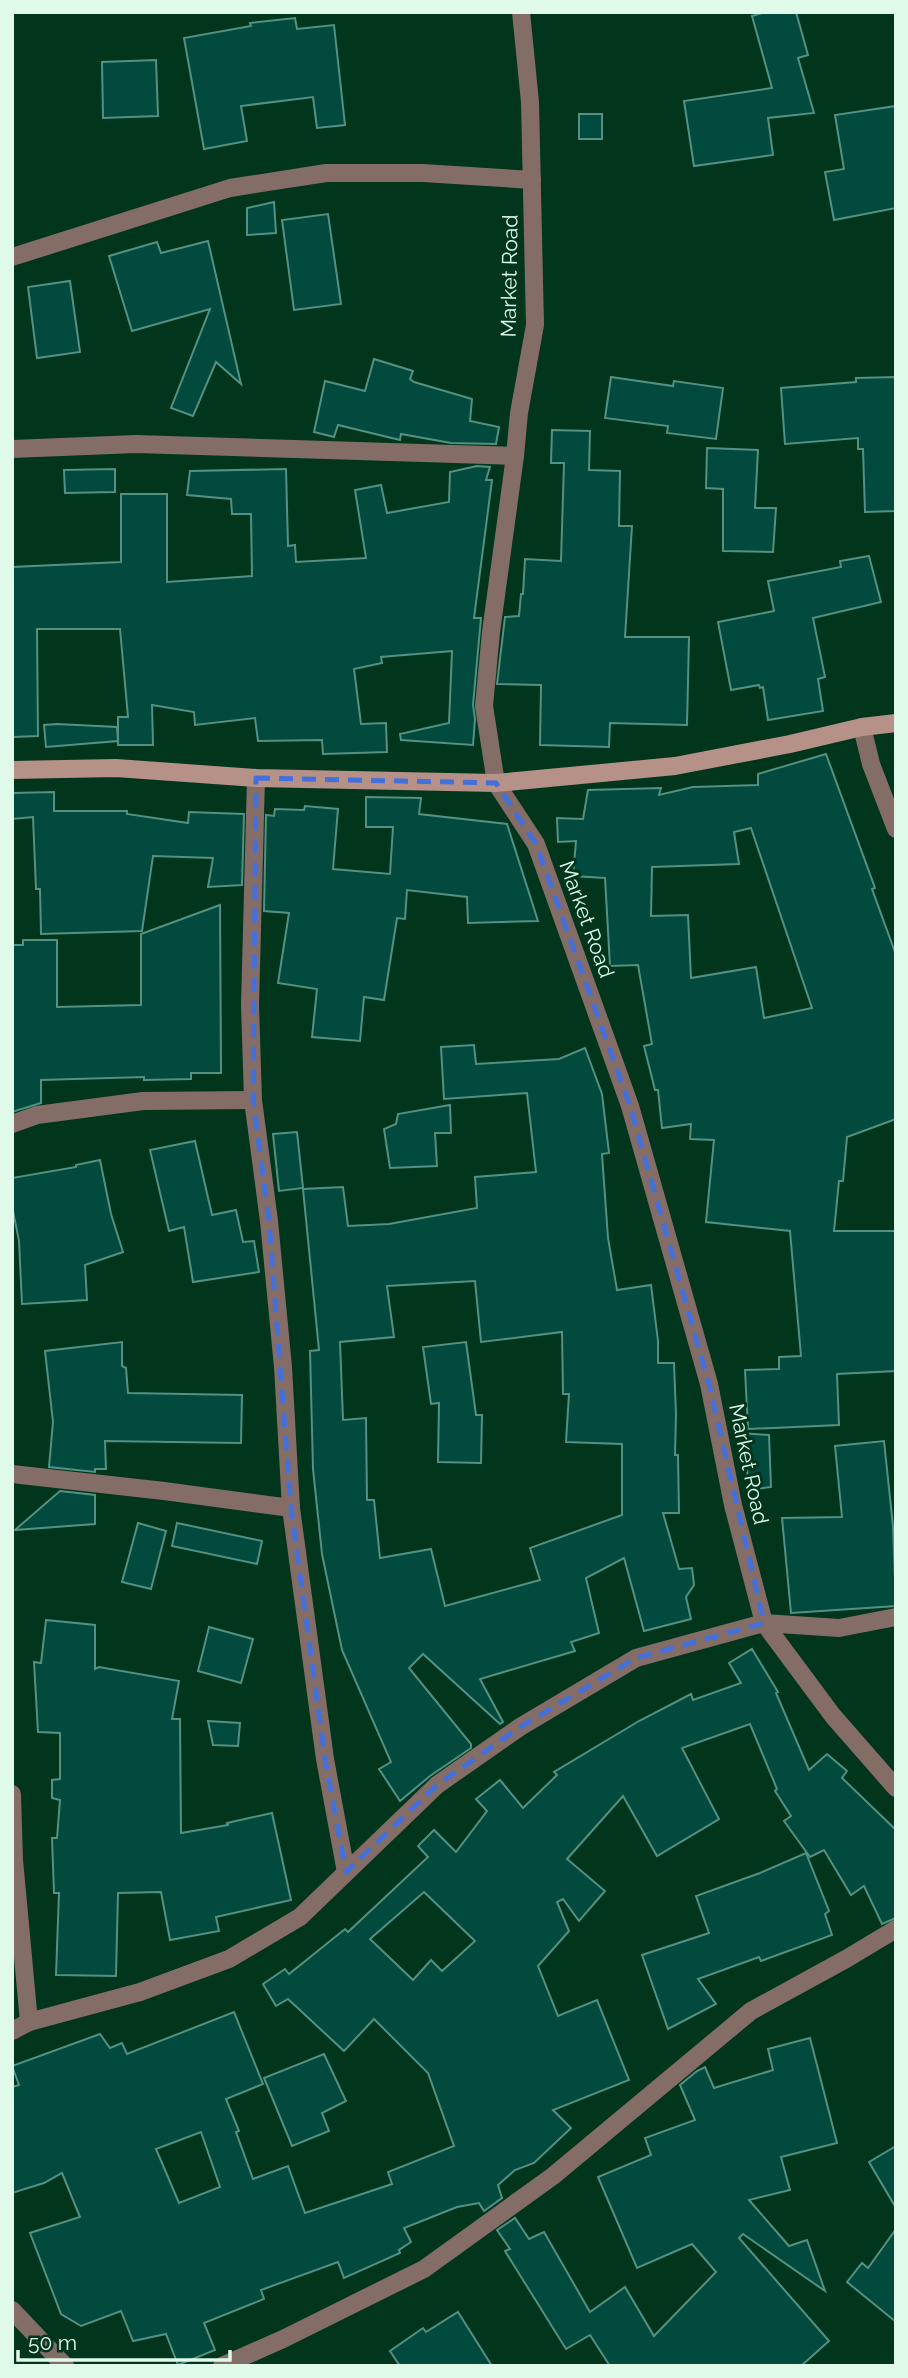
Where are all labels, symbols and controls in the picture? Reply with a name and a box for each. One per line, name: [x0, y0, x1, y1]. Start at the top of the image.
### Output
street label: Market Road: [495, 214, 523, 338]
street label: Market Road: [554, 857, 620, 981]
street label: Market Road: [724, 1401, 774, 1527]
scale bar: [18, 2318, 229, 2362]
text: 50 m: [28, 2330, 77, 2355]

